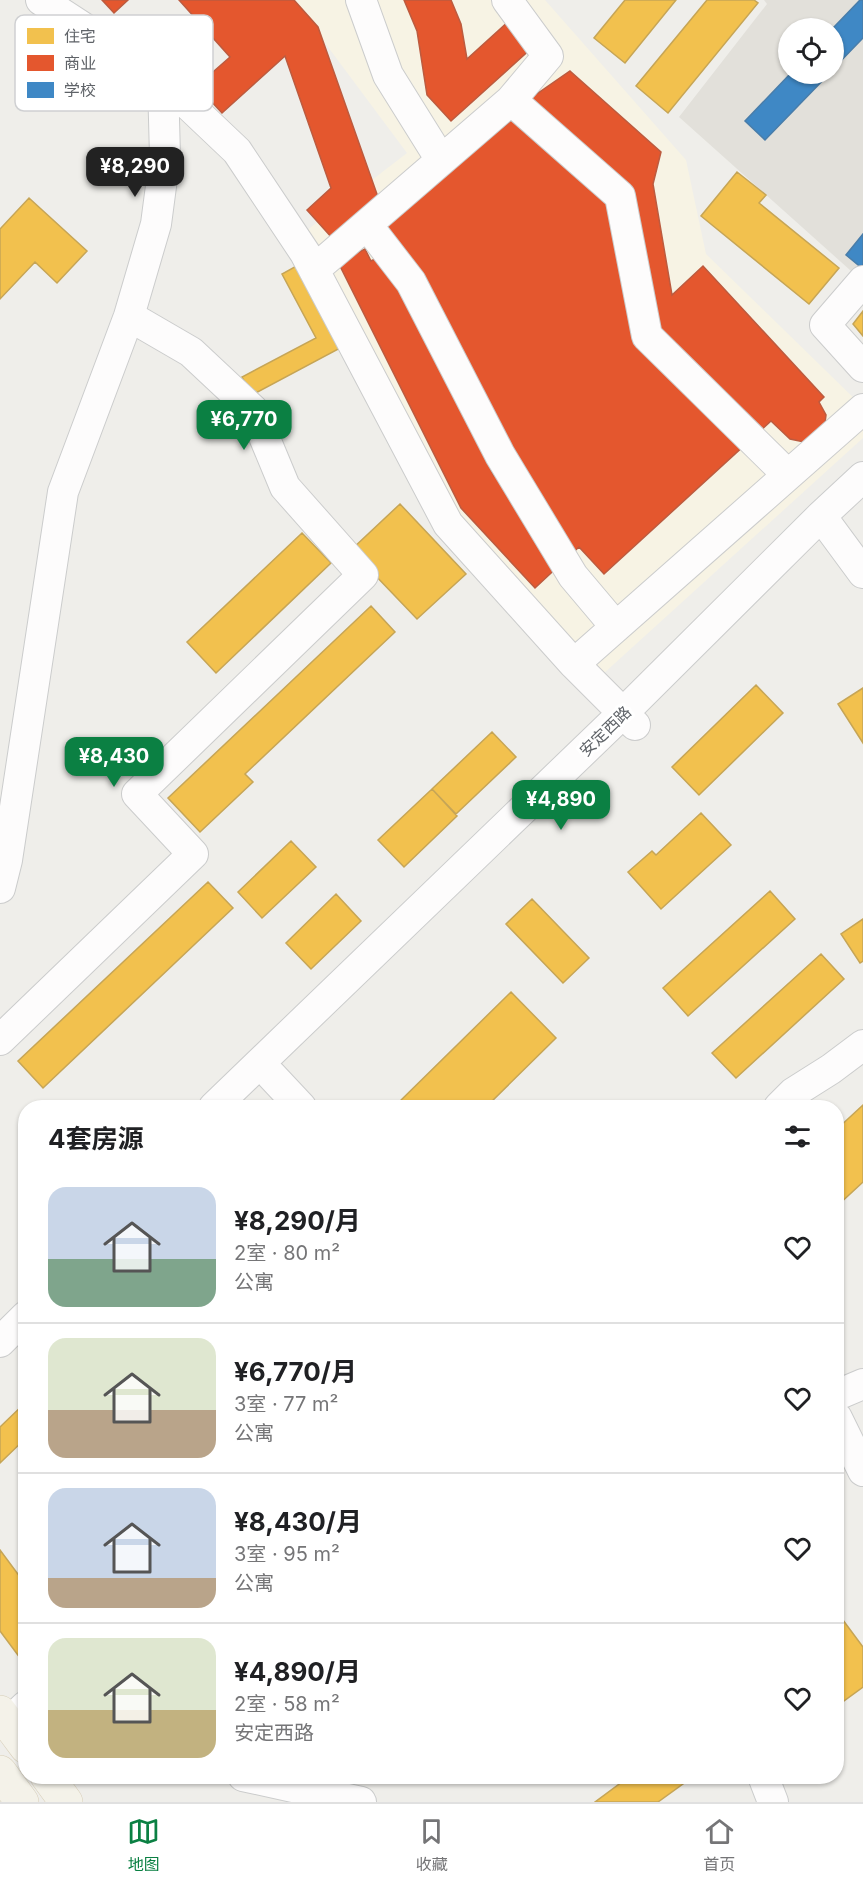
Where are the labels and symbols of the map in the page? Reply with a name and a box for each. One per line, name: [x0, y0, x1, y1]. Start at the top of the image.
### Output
legend: [15, 15, 213, 111]
text: 住宅: [64, 26, 96, 46]
text: 商业: [64, 53, 96, 73]
text: 学校: [64, 80, 96, 100]
pin: ¥8,290: [86, 147, 184, 198]
pin: ¥6,770: [195, 400, 293, 451]
street label: 安定西路: [575, 702, 635, 760]
pin: ¥8,430: [65, 737, 163, 788]
pin: ¥4,890: [512, 780, 610, 831]

